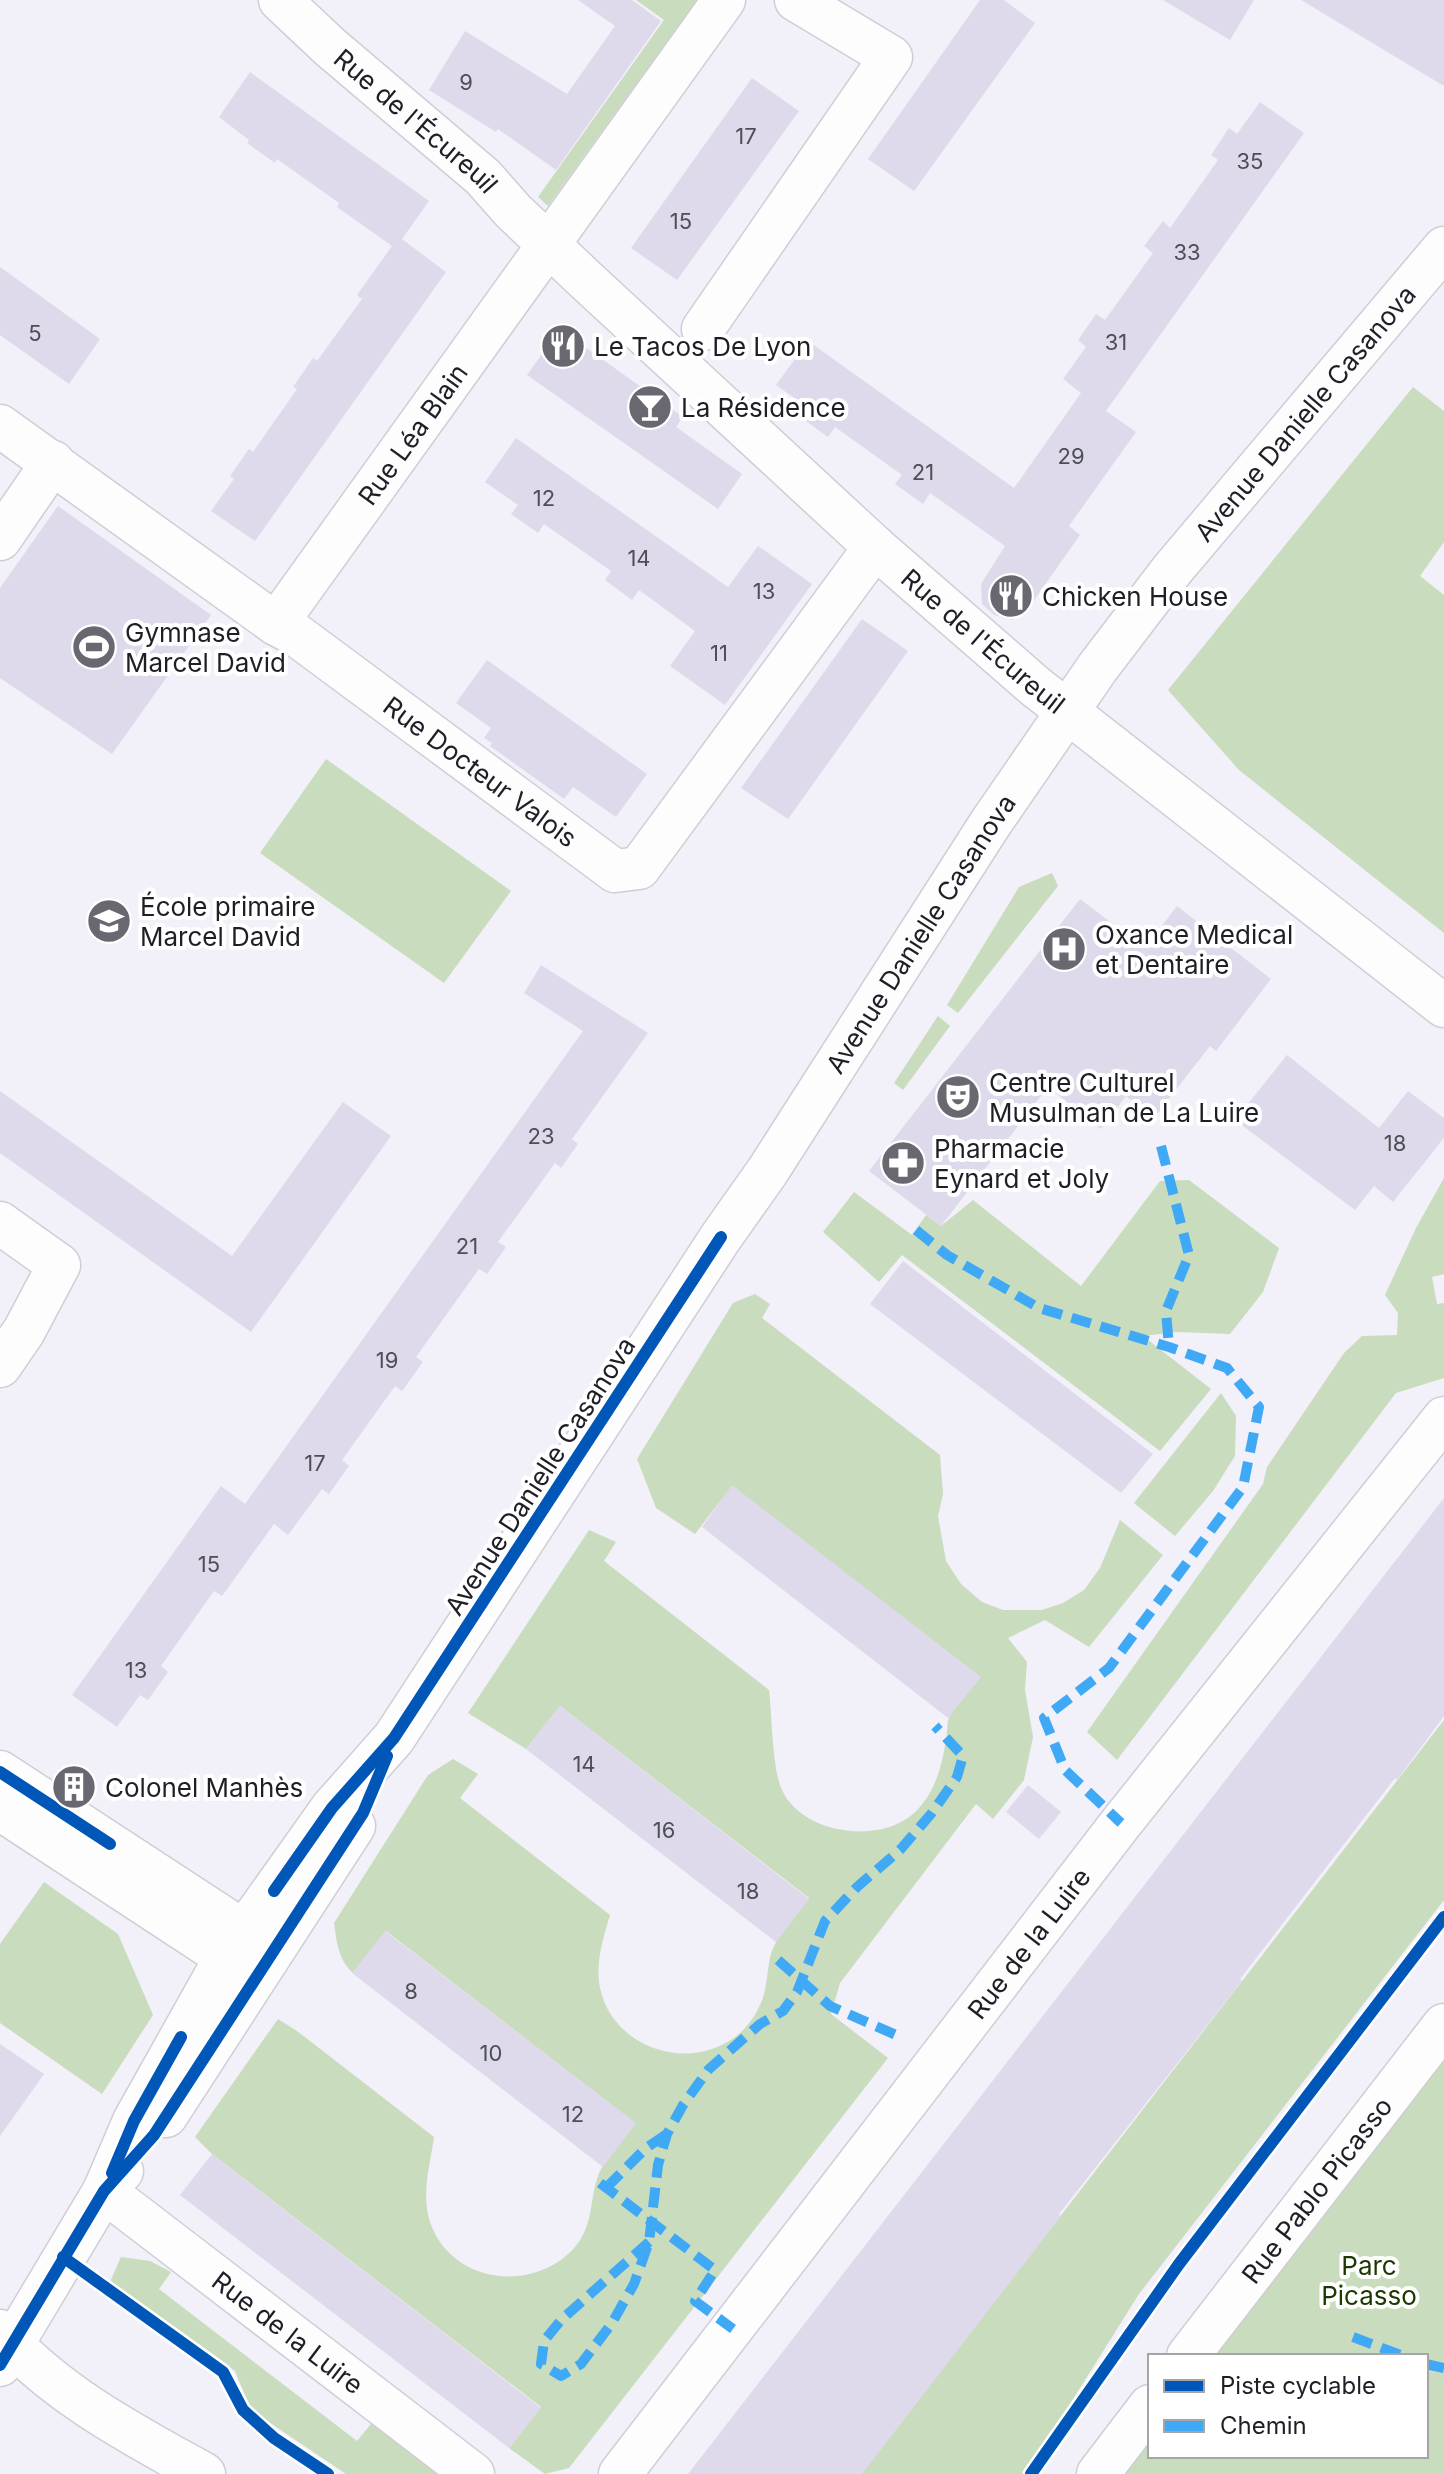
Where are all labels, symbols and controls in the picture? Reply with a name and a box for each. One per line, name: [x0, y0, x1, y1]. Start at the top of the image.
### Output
street label: Rue de l'Écureuil: [328, 42, 505, 199]
house number: 9: [459, 69, 473, 95]
house number: 17: [735, 123, 757, 149]
house number: 35: [1237, 148, 1263, 174]
house number: 15: [670, 208, 692, 234]
house number: 33: [1173, 239, 1201, 265]
street label: Avenue Danielle Casanova: [1188, 279, 1422, 547]
house number: 5: [28, 320, 42, 346]
restaurant icon: Le Tacos De Lyon: [539, 322, 587, 370]
house number: 31: [1105, 329, 1127, 355]
place label: Le Tacos De Lyon: [594, 331, 811, 362]
street label: Rue Léa Blain: [351, 357, 474, 510]
bar icon: La Résidence: [626, 383, 674, 431]
place label: La Résidence: [681, 392, 846, 423]
house number: 29: [1057, 443, 1085, 469]
house number: 21: [912, 459, 934, 485]
house number: 12: [533, 485, 555, 511]
house number: 14: [627, 545, 651, 571]
street label: Rue de l'Écureuil: [895, 562, 1071, 719]
restaurant icon: Chicken House: [987, 572, 1035, 620]
house number: 13: [753, 578, 775, 604]
place label: Chicken House: [1042, 581, 1228, 612]
place label: Gymnase Marcel David: [125, 617, 286, 678]
sports icon: Gymnase Marcel David: [70, 623, 118, 671]
house number: 11: [710, 640, 728, 666]
street label: Rue Docteur Valois: [378, 690, 583, 853]
street label: Avenue Danielle Casanova: [819, 788, 1021, 1079]
place label: École primaire Marcel David: [140, 891, 315, 952]
school or university icon: École primaire Marcel David: [85, 897, 133, 945]
place label: Oxance Medical et Dentaire: [1095, 919, 1293, 980]
hospital icon: Oxance Medical et Dentaire: [1040, 925, 1088, 973]
place label: Centre Culturel Musulman de La Luire: [989, 1067, 1259, 1128]
theatre icon: Centre Culturel Musulman de La Luire: [934, 1073, 982, 1121]
house number: 23: [527, 1123, 555, 1149]
house number: 18: [1384, 1130, 1406, 1156]
place label: Pharmacie Eynard et Joly: [934, 1133, 1109, 1194]
pharmacy icon: Pharmacie Eynard et Joly: [879, 1139, 927, 1187]
house number: 21: [456, 1233, 478, 1259]
street label: Avenue Danielle Casanova: [438, 1331, 642, 1621]
house number: 19: [376, 1347, 398, 1373]
house number: 17: [304, 1450, 326, 1476]
house number: 15: [198, 1551, 220, 1577]
house number: 13: [125, 1657, 147, 1683]
house number: 14: [572, 1751, 596, 1777]
building icon: Colonel Manhès: [50, 1763, 98, 1811]
place label: Colonel Manhès: [105, 1772, 303, 1803]
house number: 16: [653, 1817, 675, 1843]
street label: Rue de la Luire: [961, 1861, 1096, 2025]
house number: 18: [737, 1878, 759, 1904]
house number: 8: [404, 1978, 418, 2004]
house number: 10: [480, 2040, 502, 2066]
street label: Rue Pablo Picasso: [1235, 2091, 1398, 2289]
house number: 12: [562, 2101, 584, 2127]
park label: Parc Picasso: [1321, 2250, 1417, 2311]
street label: Rue de la Luire: [206, 2264, 370, 2400]
legend: [1148, 2354, 1428, 2458]
text: Piste cyclable: [1220, 2371, 1376, 2400]
text: Chemin: [1220, 2411, 1307, 2440]

